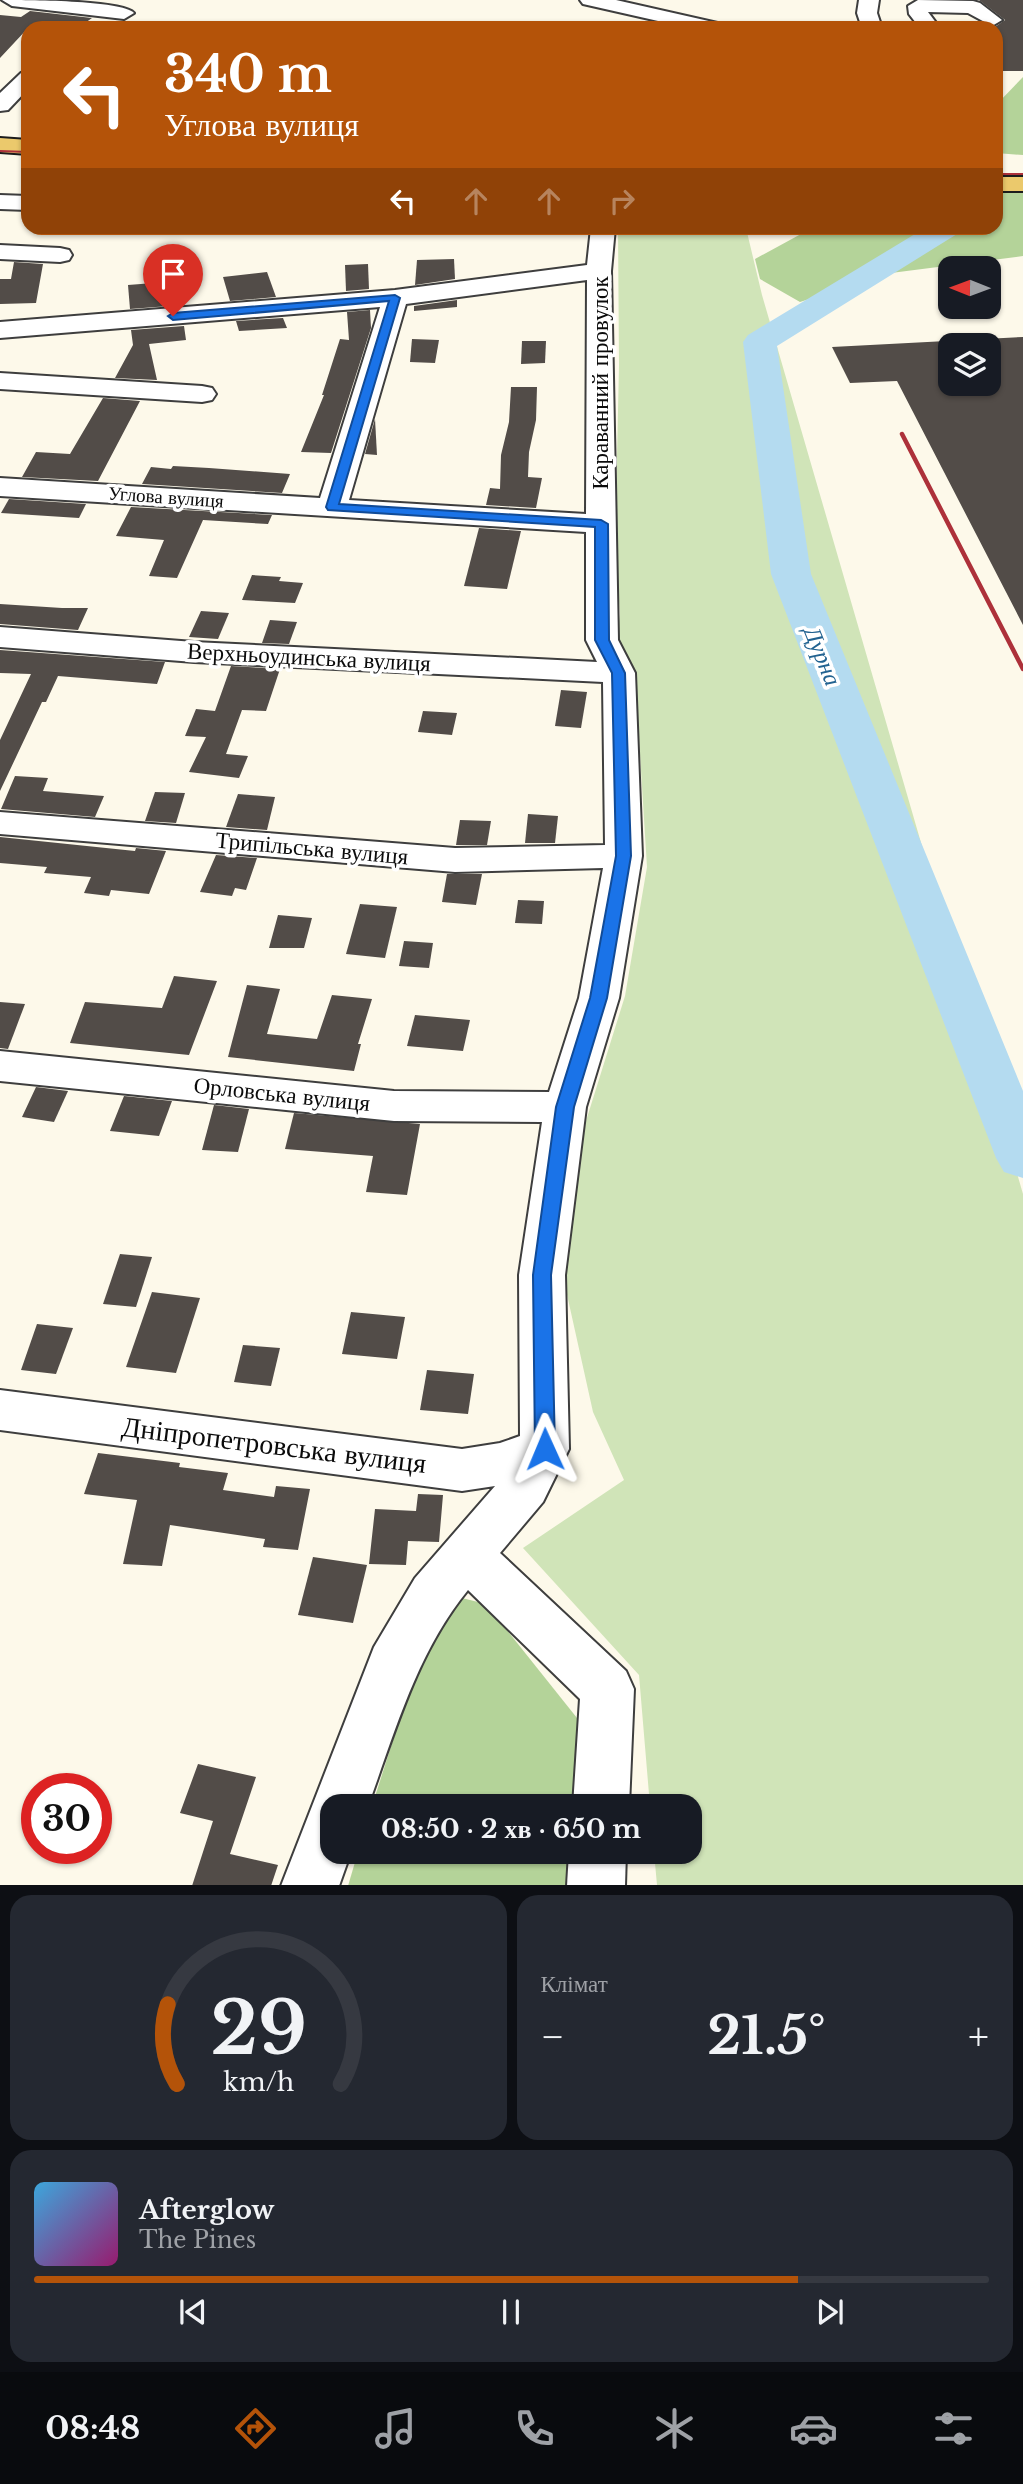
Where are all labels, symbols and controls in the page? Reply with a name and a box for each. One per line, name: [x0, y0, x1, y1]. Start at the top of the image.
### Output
text: 340 m: [164, 44, 332, 105]
icon: left: [49, 49, 140, 140]
text: Углова вулиця: [164, 105, 359, 145]
icon: left: [384, 182, 422, 220]
icon: ahead: [457, 182, 495, 220]
icon: ahead: [530, 182, 568, 220]
icon: right: [603, 182, 641, 220]
pin: [143, 244, 203, 316]
icon: arrive: [154, 255, 192, 293]
north arrow: [938, 256, 1001, 318]
map controls: [938, 256, 1001, 396]
street label: Караванний провулок: [586, 275, 614, 490]
button: layers: [938, 333, 1001, 396]
street label: Углова вулиця: [107, 481, 225, 513]
water label: Дурна: [797, 620, 848, 690]
street label: Верхньоудинська вулиця: [186, 637, 432, 677]
street label: Трипільська вулиця: [215, 826, 410, 870]
street label: Орловська вулиця: [192, 1071, 372, 1117]
street label: Дніпропетровська вулиця: [120, 1409, 428, 1481]
position arrow: [508, 1412, 582, 1486]
speed limit sign: 30: [21, 1773, 112, 1864]
text: 08:50 · 2 хв · 650 m: [381, 1813, 641, 1845]
text: Клімат: [541, 1970, 608, 1998]
text: 29: [210, 1983, 306, 2074]
text: 21.5°: [707, 2004, 826, 2068]
text: −: [541, 2013, 565, 2060]
text: +: [968, 2013, 989, 2060]
text: km/h: [223, 2066, 294, 2097]
text: Afterglow: [139, 2194, 275, 2226]
text: The Pines: [139, 2226, 256, 2254]
icon: previous: [174, 2293, 212, 2331]
icon: pause: [492, 2293, 530, 2331]
icon: next: [811, 2293, 849, 2331]
icon: directions: [231, 2404, 280, 2453]
icon: music: [371, 2404, 420, 2453]
icon: phone: [510, 2404, 559, 2453]
icon: climate: [650, 2404, 699, 2453]
icon: car: [789, 2404, 838, 2453]
icon: filters: [929, 2404, 978, 2453]
text: 08:48: [45, 2408, 140, 2448]

